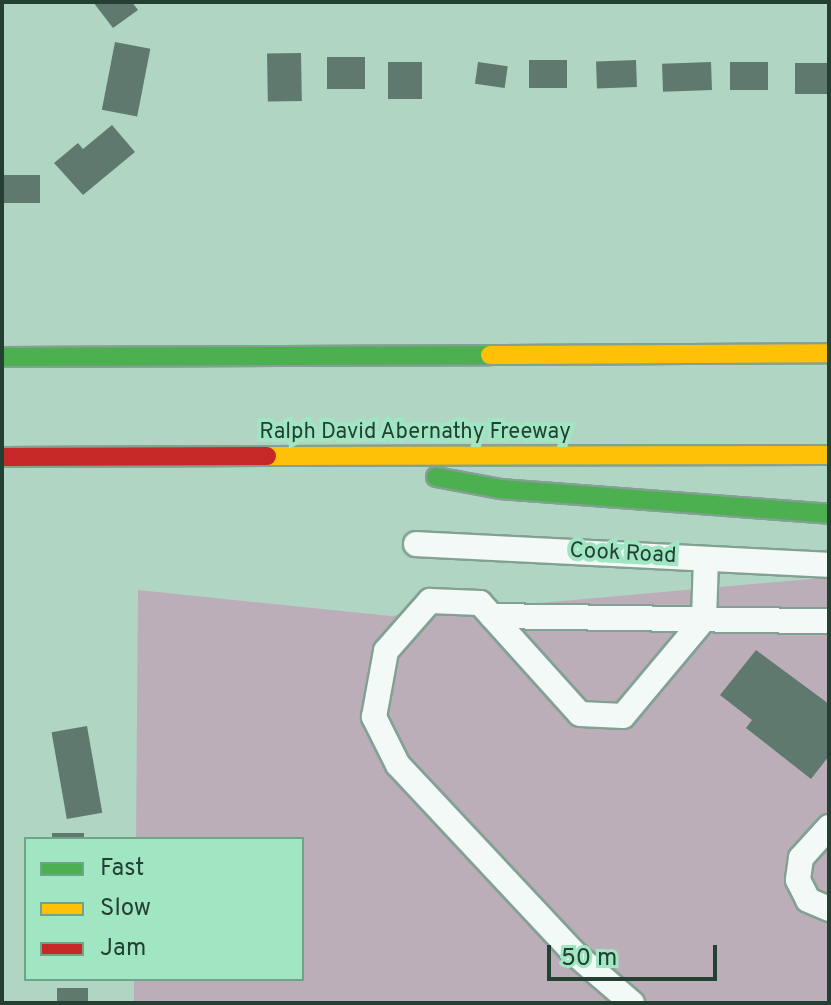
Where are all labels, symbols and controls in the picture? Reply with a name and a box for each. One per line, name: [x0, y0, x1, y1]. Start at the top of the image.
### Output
street label: Ralph David Abernathy Freeway: [259, 420, 571, 446]
street label: Cook Road: [569, 538, 677, 570]
legend: [24, 837, 304, 981]
text: Fast: [100, 854, 144, 884]
text: Slow: [100, 894, 151, 924]
scale bar: [551, 929, 721, 979]
text: Jam: [100, 934, 146, 964]
text: 50 m: [561, 944, 617, 974]

